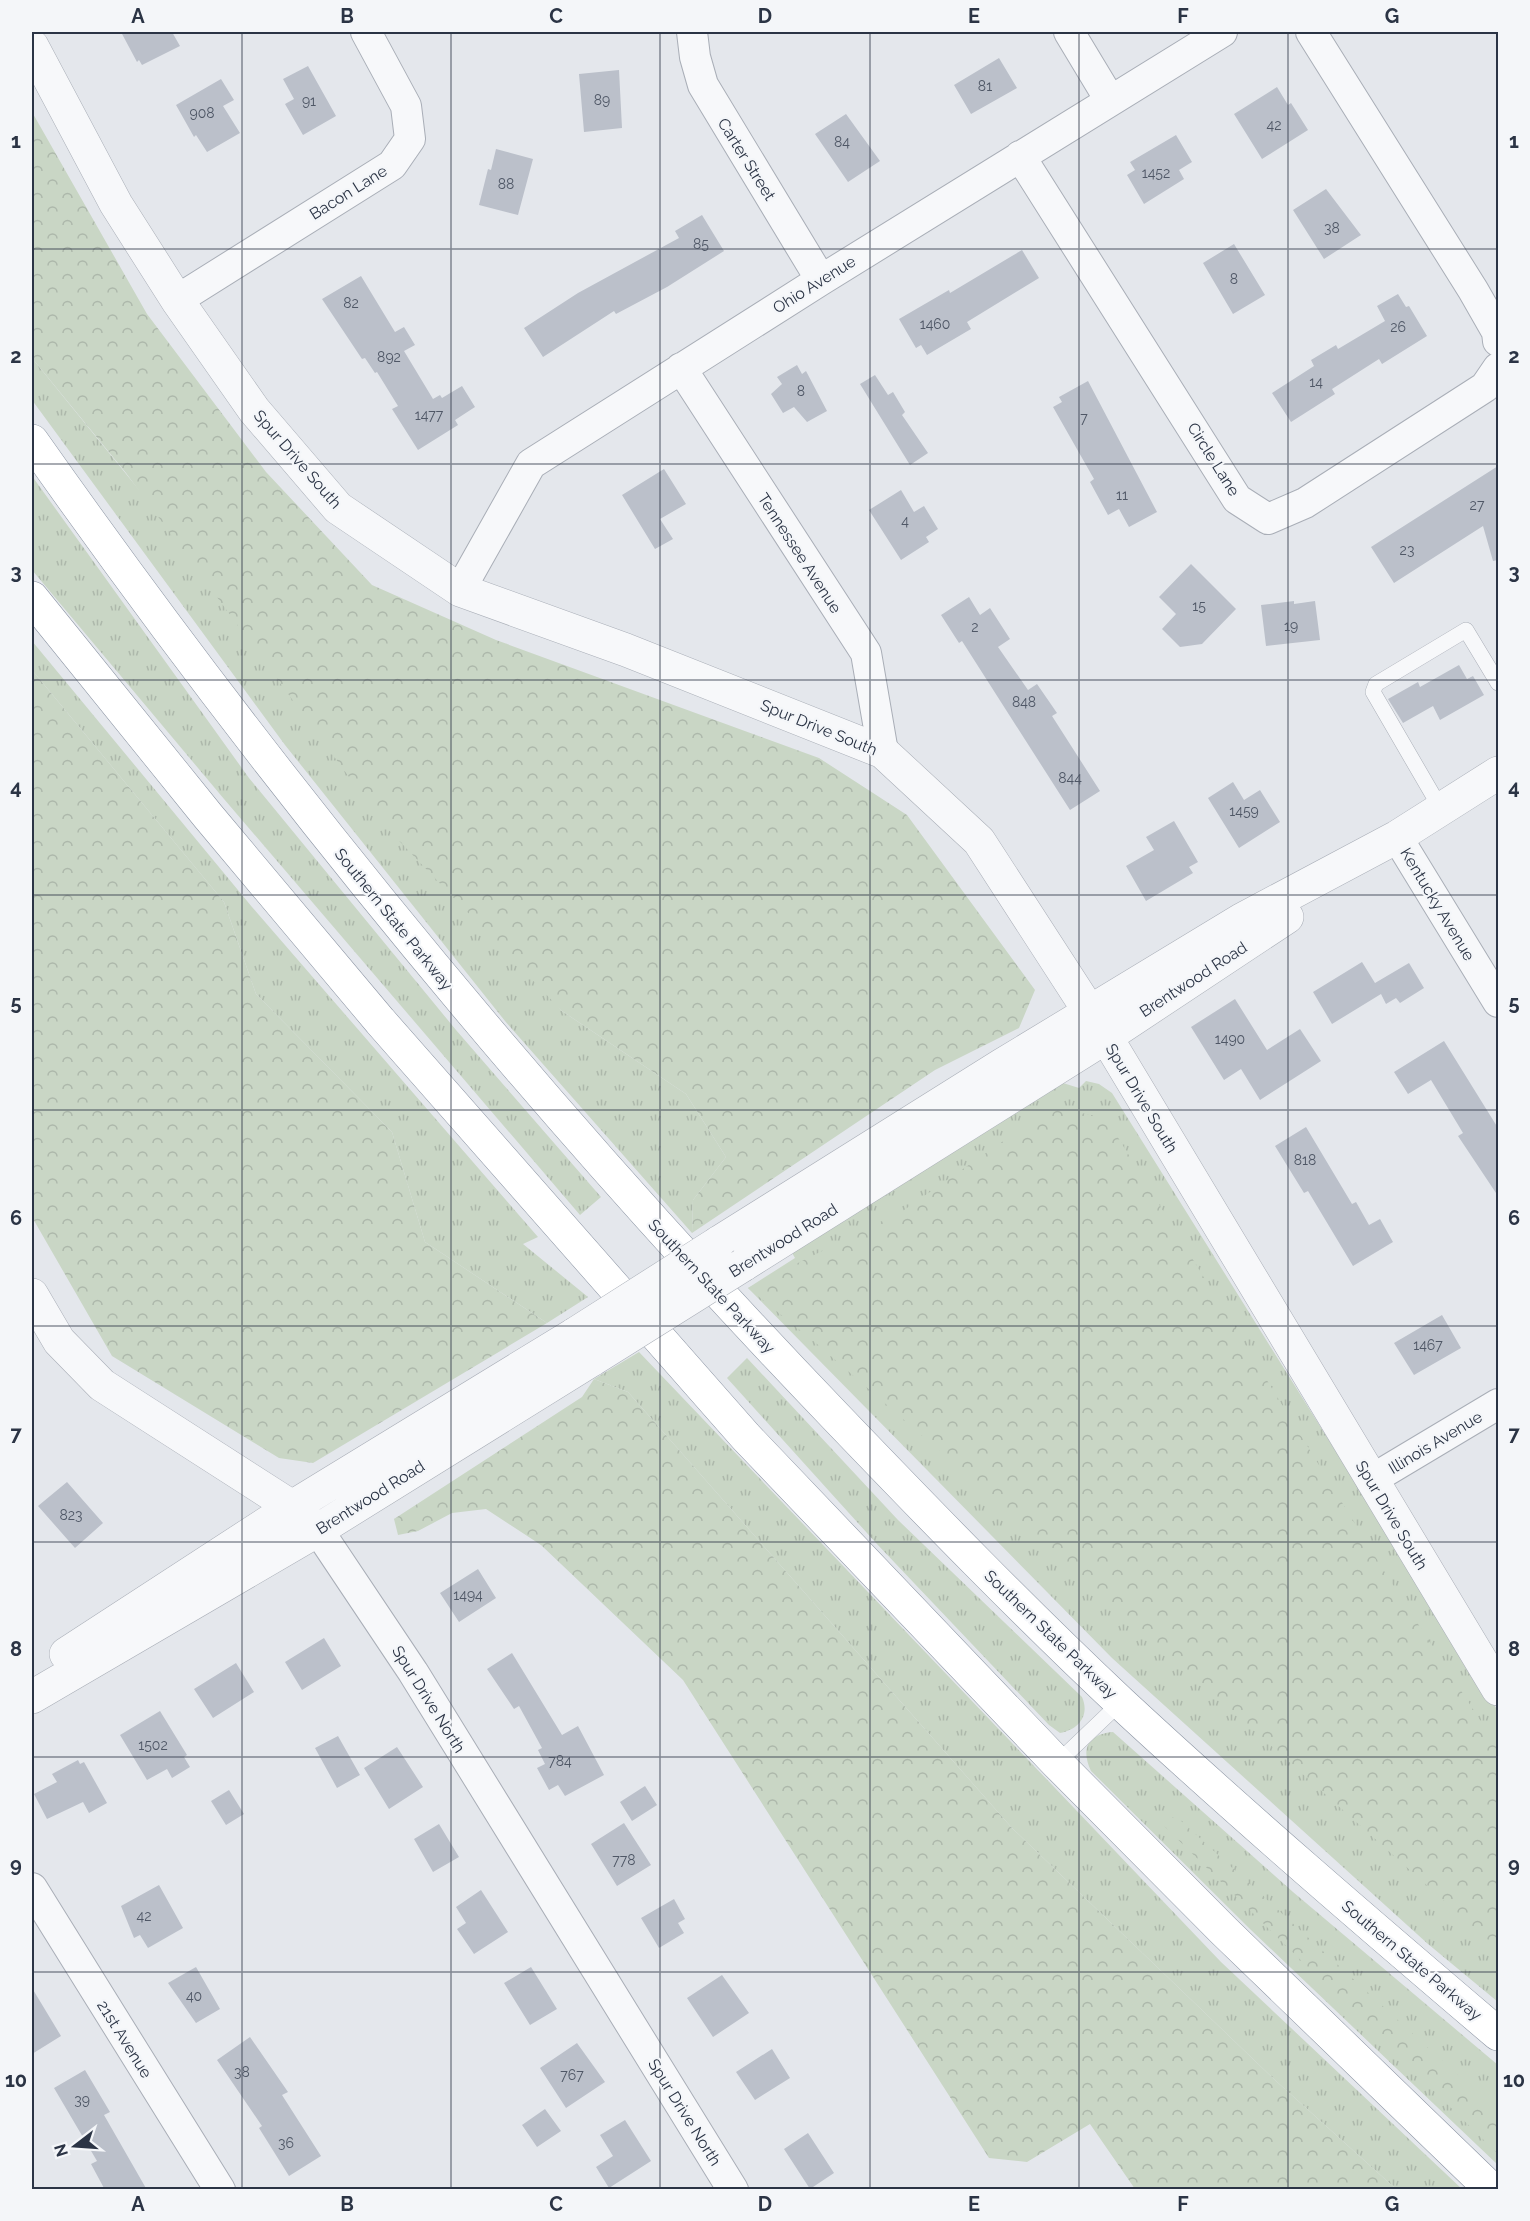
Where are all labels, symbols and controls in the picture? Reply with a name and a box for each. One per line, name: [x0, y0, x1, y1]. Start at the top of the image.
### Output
text: A: [131, 4, 145, 28]
text: B: [340, 4, 354, 28]
text: C: [549, 4, 563, 28]
text: D: [758, 4, 772, 28]
text: E: [968, 4, 980, 28]
text: F: [1177, 4, 1189, 28]
text: G: [1385, 4, 1399, 28]
house number: 81: [978, 78, 992, 94]
house number: 89: [594, 92, 610, 108]
house number: 91: [302, 93, 316, 109]
house number: 908: [189, 105, 215, 121]
street label: Carter Street: [714, 115, 780, 205]
house number: 42: [1267, 117, 1281, 133]
text: 1: [11, 129, 21, 153]
text: 1: [1509, 129, 1519, 153]
house number: 84: [834, 134, 850, 150]
street label: Bacon Lane: [306, 161, 391, 224]
house number: 1452: [1142, 165, 1170, 181]
house number: 88: [498, 176, 514, 192]
house number: 38: [1324, 220, 1340, 236]
house number: 85: [693, 236, 709, 252]
street label: Ohio Avenue: [769, 251, 859, 317]
house number: 8: [1230, 271, 1238, 287]
house number: 82: [343, 295, 359, 311]
house number: 1460: [920, 316, 950, 332]
house number: 26: [1390, 319, 1406, 335]
text: 2: [10, 344, 22, 368]
text: 2: [1508, 344, 1520, 368]
house number: 892: [377, 349, 401, 365]
house number: 14: [1309, 374, 1323, 390]
house number: 8: [797, 383, 805, 399]
street label: Spur Drive South: [250, 406, 345, 512]
house number: 1477: [415, 407, 444, 423]
house number: 7: [1080, 410, 1088, 426]
street label: Circle Lane: [1183, 419, 1244, 500]
house number: 11: [1116, 487, 1128, 503]
street label: Tennessee Avenue: [754, 490, 846, 617]
house number: 27: [1470, 497, 1485, 513]
house number: 4: [901, 513, 909, 529]
house number: 23: [1400, 542, 1414, 558]
text: 3: [10, 560, 22, 584]
text: 3: [1508, 560, 1520, 584]
house number: 15: [1192, 598, 1206, 614]
house number: 19: [1284, 618, 1298, 634]
house number: 2: [971, 619, 979, 635]
house number: 848: [1012, 694, 1036, 710]
street label: Spur Drive South: [758, 695, 880, 760]
house number: 844: [1058, 770, 1082, 786]
text: 4: [10, 775, 22, 799]
text: 4: [1508, 775, 1520, 799]
house number: 1459: [1229, 803, 1259, 819]
street label: Kentucky Avenue: [1396, 844, 1479, 964]
street label: Southern State Parkway: [331, 845, 457, 994]
street label: Brentwood Road: [1136, 938, 1251, 1021]
text: 5: [10, 991, 22, 1015]
text: 5: [1508, 991, 1520, 1015]
house number: 1490: [1215, 1031, 1245, 1047]
street label: Spur Drive South: [1101, 1040, 1182, 1156]
house number: 818: [1294, 1152, 1316, 1168]
street label: Brentwood Road: [726, 1199, 841, 1281]
text: 6: [10, 1206, 22, 1230]
text: 6: [1508, 1206, 1520, 1230]
street label: Southern State Parkway: [644, 1215, 779, 1358]
house number: 1467: [1413, 1337, 1443, 1353]
street label: Illinois Avenue: [1385, 1407, 1486, 1478]
text: 7: [10, 1422, 22, 1446]
text: 7: [1508, 1422, 1520, 1446]
street label: Brentwood Road: [313, 1456, 428, 1538]
street label: Spur Drive South: [1351, 1457, 1432, 1573]
house number: 823: [59, 1507, 83, 1523]
street label: Southern State Parkway: [980, 1566, 1121, 1703]
house number: 1494: [453, 1587, 483, 1603]
text: 8: [10, 1637, 22, 1661]
text: 8: [1508, 1637, 1520, 1661]
street label: Spur Drive North: [388, 1642, 469, 1756]
house number: 1502: [138, 1737, 168, 1753]
house number: 784: [548, 1753, 572, 1769]
house number: 778: [612, 1852, 636, 1868]
text: 9: [10, 1853, 22, 1877]
text: 9: [1508, 1853, 1520, 1877]
street label: Southern State Parkway: [1338, 1896, 1486, 2025]
house number: 42: [137, 1908, 151, 1924]
house number: 40: [186, 1988, 202, 2004]
street label: 21st Avenue: [93, 1997, 156, 2082]
street label: Spur Drive North: [644, 2055, 725, 2169]
house number: 38: [234, 2064, 250, 2080]
house number: 767: [560, 2067, 584, 2083]
text: 10: [5, 2068, 27, 2092]
text: 10: [1503, 2068, 1525, 2092]
house number: 39: [74, 2092, 90, 2108]
north arrow: [45, 2116, 105, 2176]
house number: 36: [278, 2135, 294, 2151]
text: N: [50, 2142, 72, 2159]
text: A: [131, 2192, 145, 2216]
text: B: [340, 2192, 354, 2216]
text: C: [549, 2192, 563, 2216]
text: D: [758, 2192, 772, 2216]
text: E: [968, 2192, 980, 2216]
text: F: [1177, 2192, 1189, 2216]
text: G: [1385, 2192, 1399, 2216]

